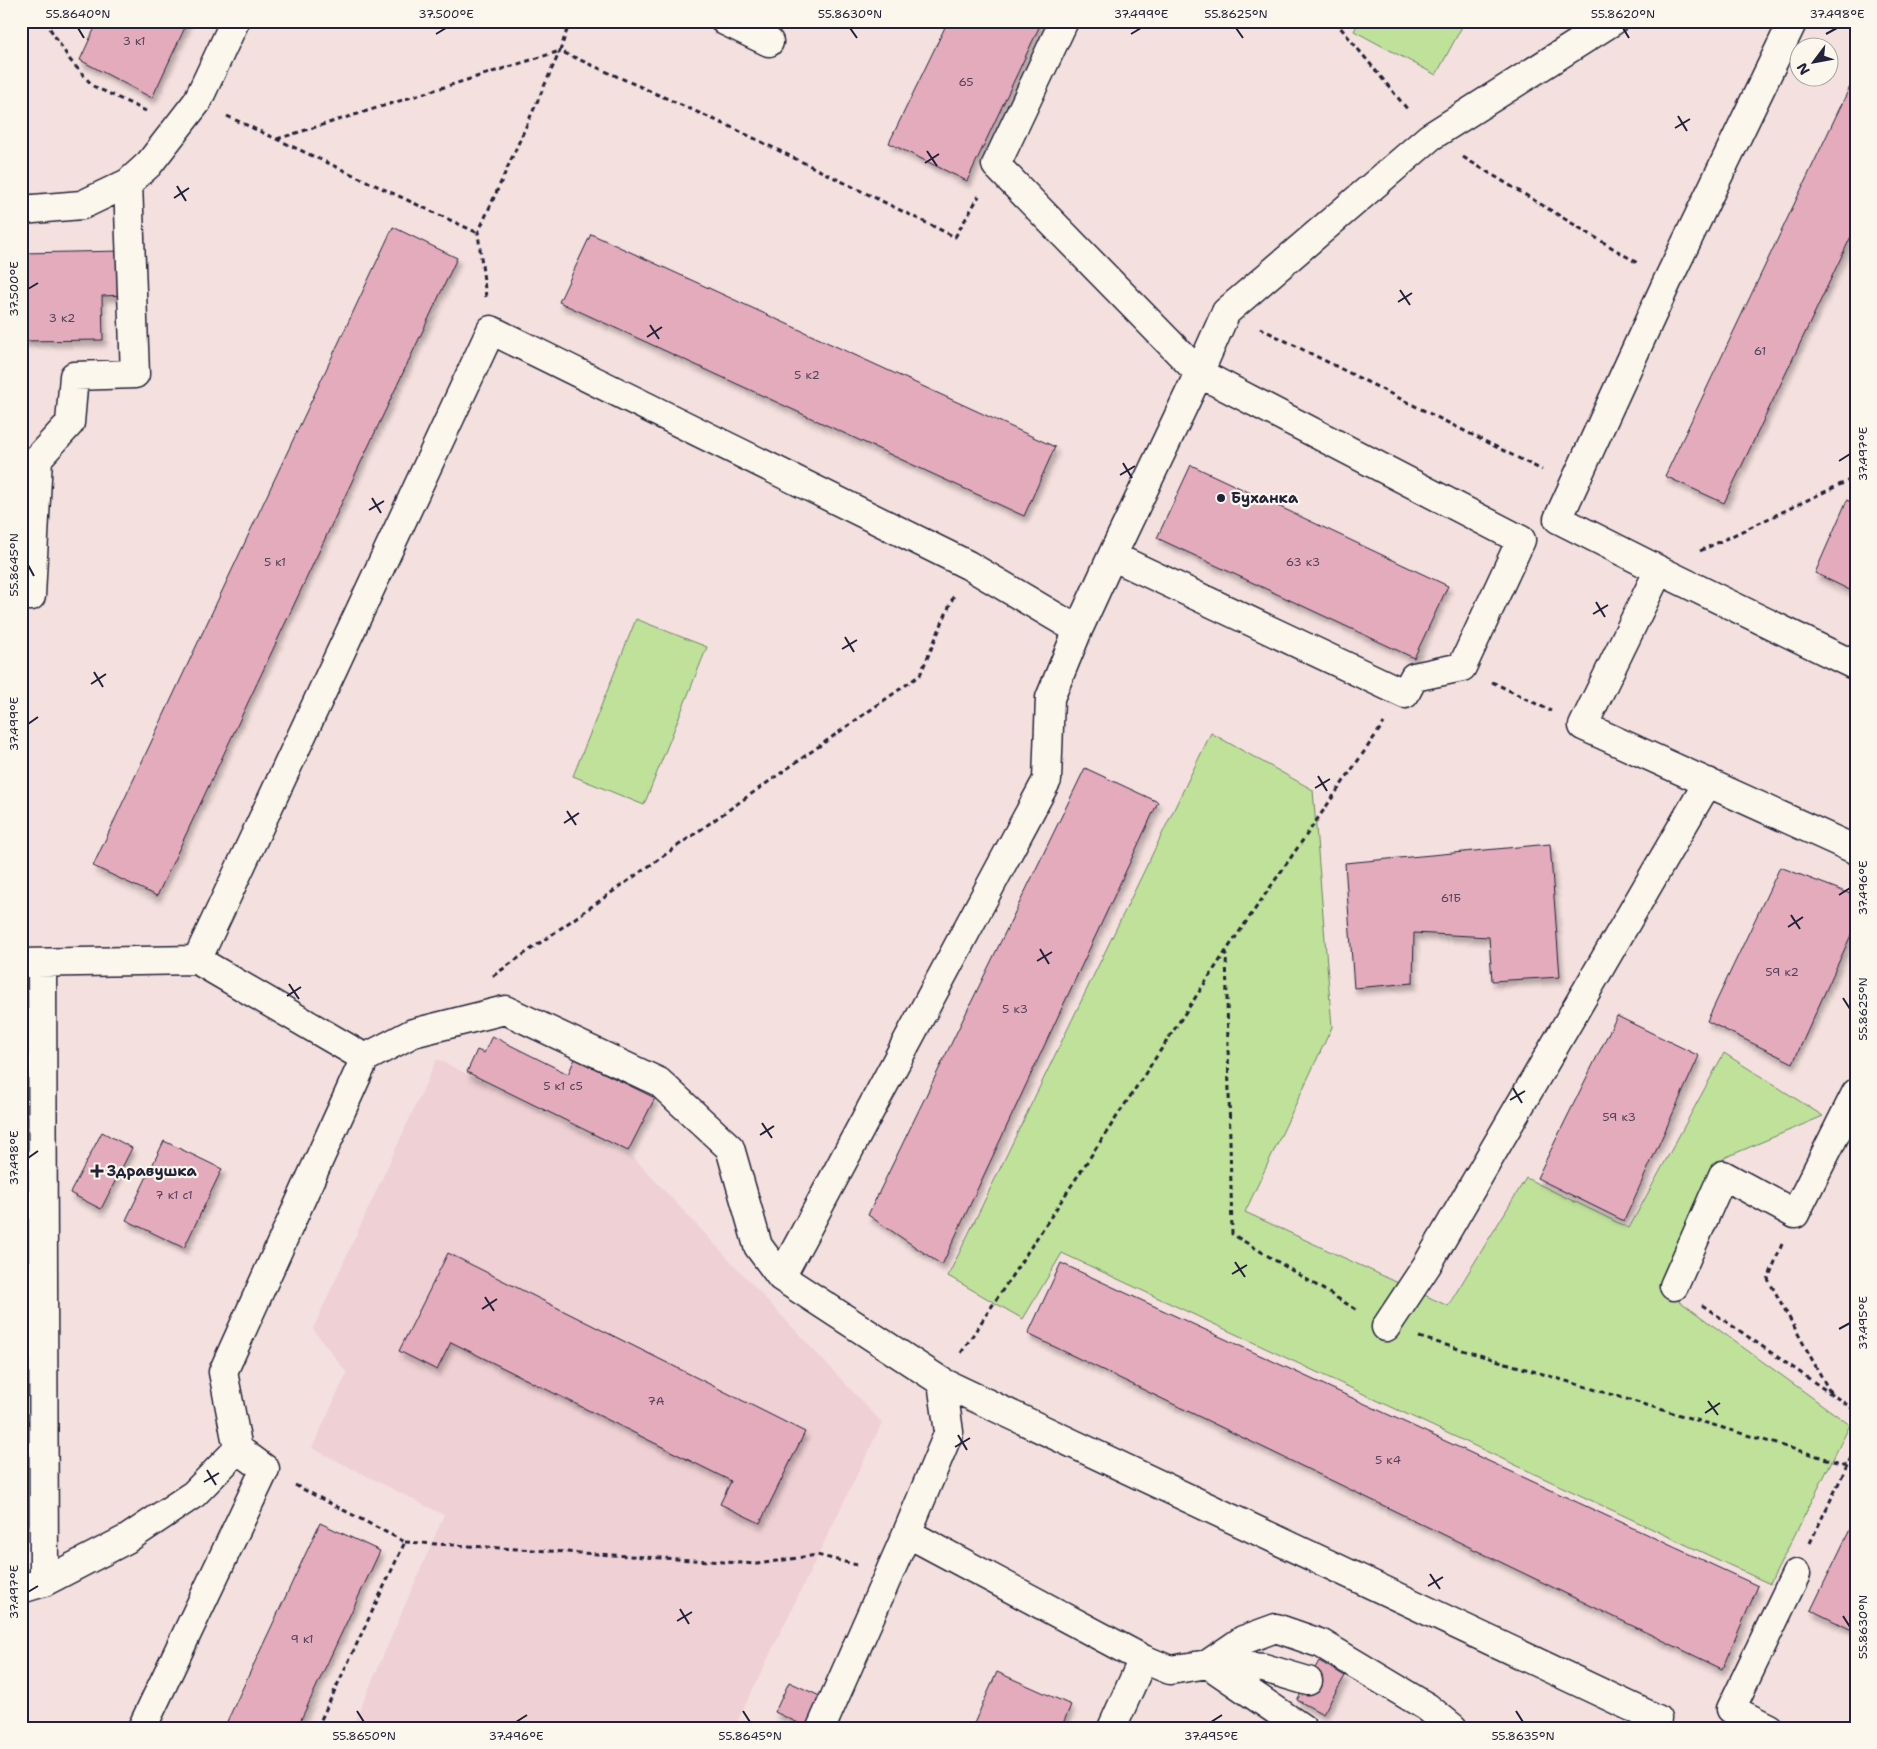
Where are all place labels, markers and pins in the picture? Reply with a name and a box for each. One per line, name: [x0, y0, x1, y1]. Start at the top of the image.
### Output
place label: Буханка: [1231, 488, 1299, 508]
marker: Буханка: [1215, 492, 1227, 504]
place label: Здравушка: [107, 1161, 198, 1181]
marker: Здравушка: [91, 1165, 103, 1177]

